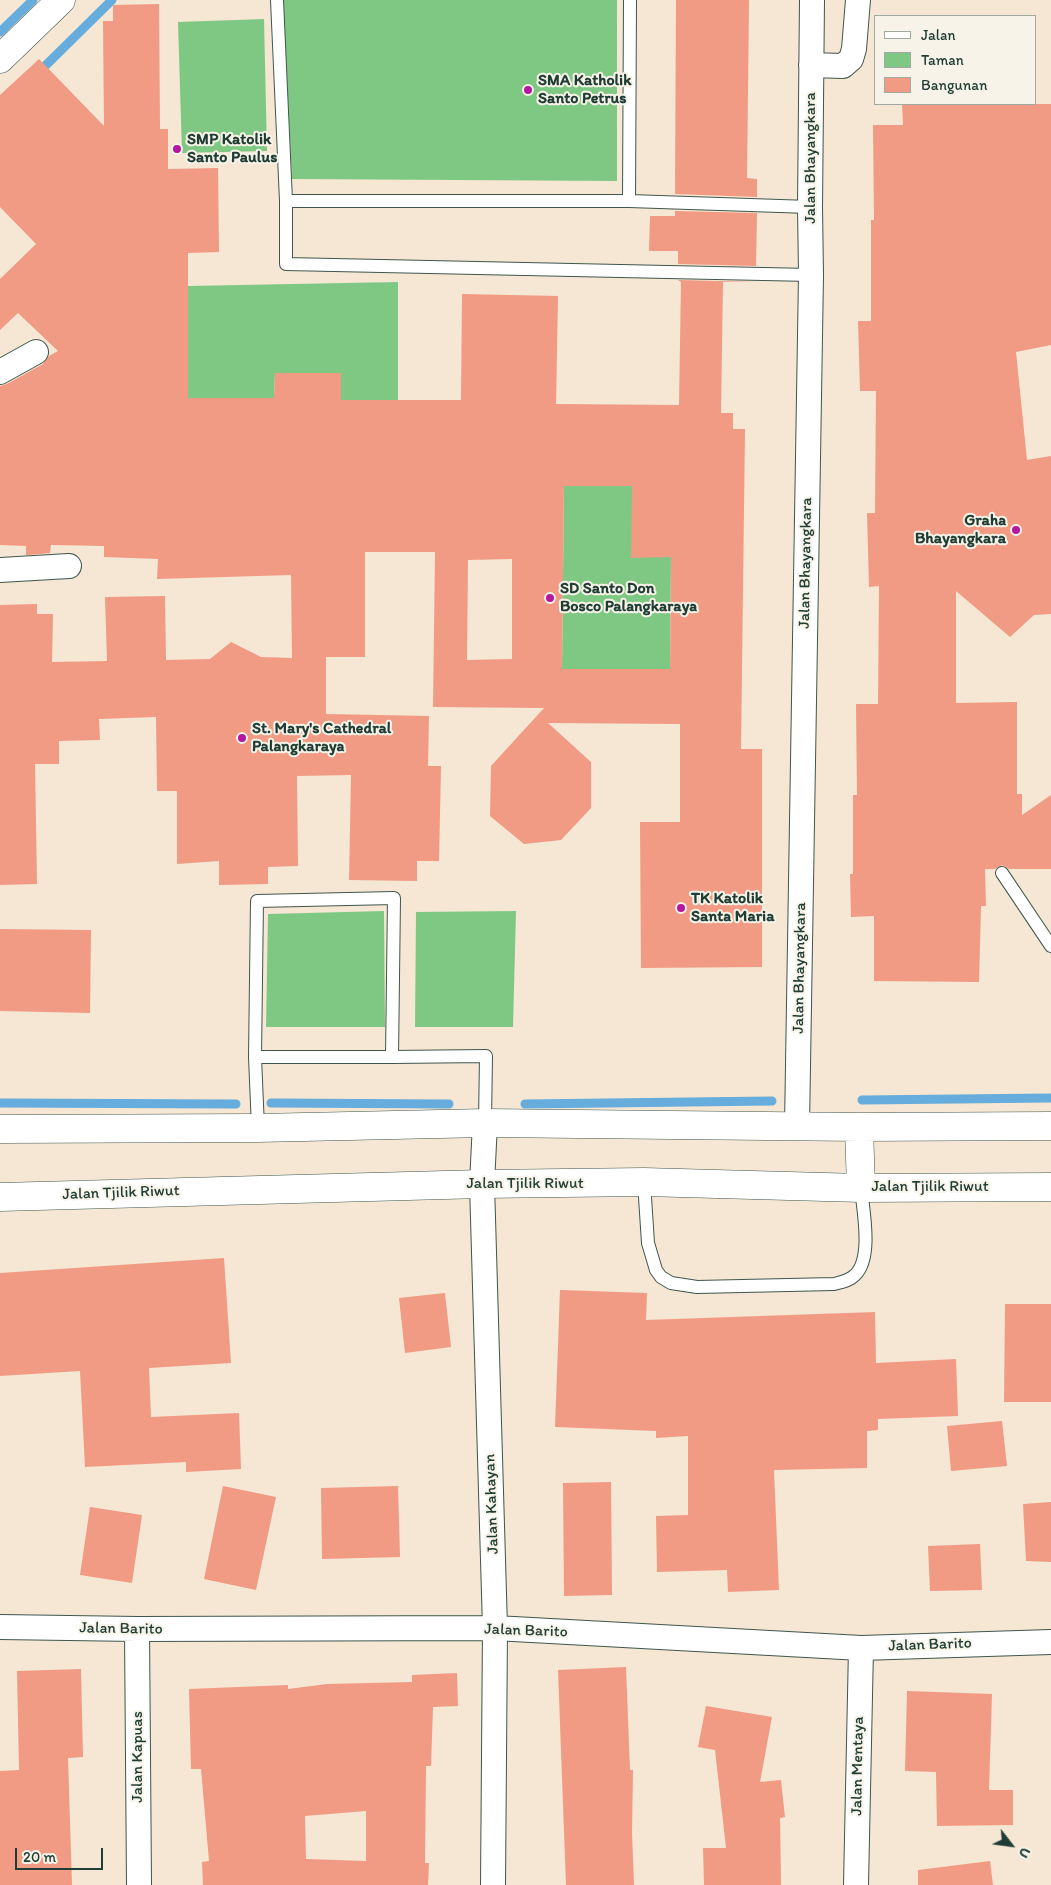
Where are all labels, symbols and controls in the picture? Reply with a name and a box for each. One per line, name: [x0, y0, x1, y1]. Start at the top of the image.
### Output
legend: [874, 15, 1036, 105]
text: Jalan: [921, 26, 955, 44]
text: Taman: [921, 51, 964, 69]
place label: SMA Katholik Santo Petrus: [538, 71, 631, 109]
text: Bangunan: [921, 76, 988, 94]
marker: SMA Katholik Santo Petrus: [522, 84, 534, 96]
street label: Jalan Bhayangkara: [801, 92, 821, 224]
place label: SMP Katolik Santo Paulus: [187, 130, 277, 168]
marker: SMP Katolik Santo Paulus: [171, 143, 183, 155]
street label: Jalan Bhayangkara: [795, 497, 817, 629]
place label: Graha Bhayangkara: [915, 511, 1006, 549]
marker: Graha Bhayangkara: [1010, 524, 1022, 536]
place label: SD Santo Don Bosco Palangkaraya: [560, 579, 697, 617]
marker: SD Santo Don Bosco Palangkaraya: [544, 592, 556, 604]
place label: St. Mary's Cathedral Palangkaraya: [252, 719, 391, 757]
marker: St. Mary's Cathedral Palangkaraya: [236, 732, 248, 744]
place label: TK Katolik Santa Maria: [691, 889, 774, 927]
marker: TK Katolik Santa Maria: [675, 902, 687, 914]
street label: Jalan Bhayangkara: [789, 902, 811, 1034]
street label: Jalan Tjilik Riwut: [466, 1174, 584, 1194]
street label: Jalan Tjilik Riwut: [871, 1177, 989, 1197]
street label: Jalan Tjilik Riwut: [62, 1181, 180, 1205]
street label: Jalan Kahayan: [481, 1454, 503, 1554]
street label: Jalan Barito: [79, 1619, 163, 1639]
street label: Jalan Barito: [484, 1620, 568, 1642]
street label: Jalan Barito: [888, 1634, 972, 1656]
street label: Jalan Kapuas: [128, 1711, 148, 1803]
street label: Jalan Mentaya: [848, 1716, 868, 1816]
north arrow: [986, 1820, 1036, 1870]
scale bar: [18, 1838, 105, 1870]
text: U: [1015, 1844, 1034, 1861]
text: 20 m: [23, 1848, 56, 1866]

